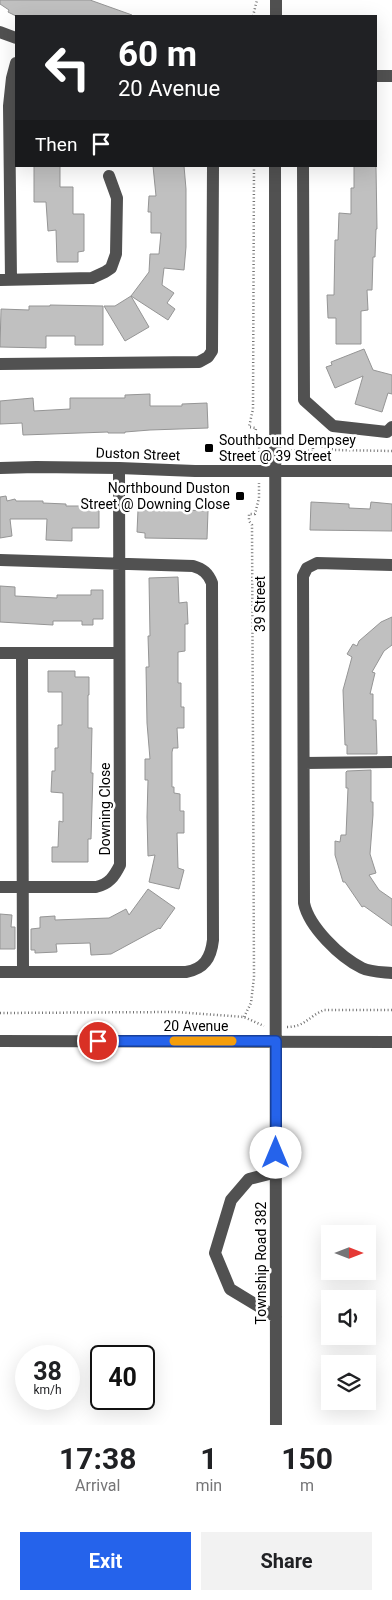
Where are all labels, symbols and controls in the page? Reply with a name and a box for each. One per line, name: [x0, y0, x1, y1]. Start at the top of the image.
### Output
text: 60 m: [118, 34, 197, 75]
icon: left: [35, 35, 100, 100]
text: 20 Avenue: [118, 76, 220, 101]
icon: arrive: [87, 130, 115, 158]
text: Then: [35, 133, 77, 156]
place label: Southbound Dempsey Street @ 39 Street: [219, 432, 356, 464]
marker: Southbound Dempsey Street @ 39 Street: [203, 442, 215, 454]
street label: Duston Street: [95, 445, 181, 463]
place label: Northbound Duston Street @ Downing Close: [81, 480, 230, 512]
marker: Northbound Duston Street @ Downing Close: [234, 490, 246, 502]
street label: 39 Street: [252, 576, 268, 632]
street label: Downing Close: [97, 762, 113, 856]
street label: 20 Avenue: [164, 1018, 229, 1034]
pin: [77, 1020, 119, 1062]
icon: arrive: [84, 1027, 112, 1055]
position arrow: [249, 1126, 301, 1178]
street label: Township Road 382: [253, 1201, 269, 1324]
north arrow: [321, 1225, 376, 1280]
map controls: [321, 1225, 376, 1410]
button: sound: [321, 1290, 376, 1345]
speed limit sign: 40: [90, 1345, 155, 1410]
button: layers: [321, 1355, 376, 1410]
text: 38: [33, 1357, 62, 1386]
text: km/h: [33, 1383, 62, 1397]
text: 17:38: [59, 1441, 136, 1476]
text: 1: [200, 1441, 217, 1476]
text: 150: [281, 1441, 333, 1476]
text: Arrival: [75, 1476, 120, 1495]
text: min: [195, 1476, 222, 1495]
text: m: [300, 1476, 314, 1495]
button: Exit: [20, 1532, 191, 1590]
button: Share: [201, 1532, 372, 1590]

